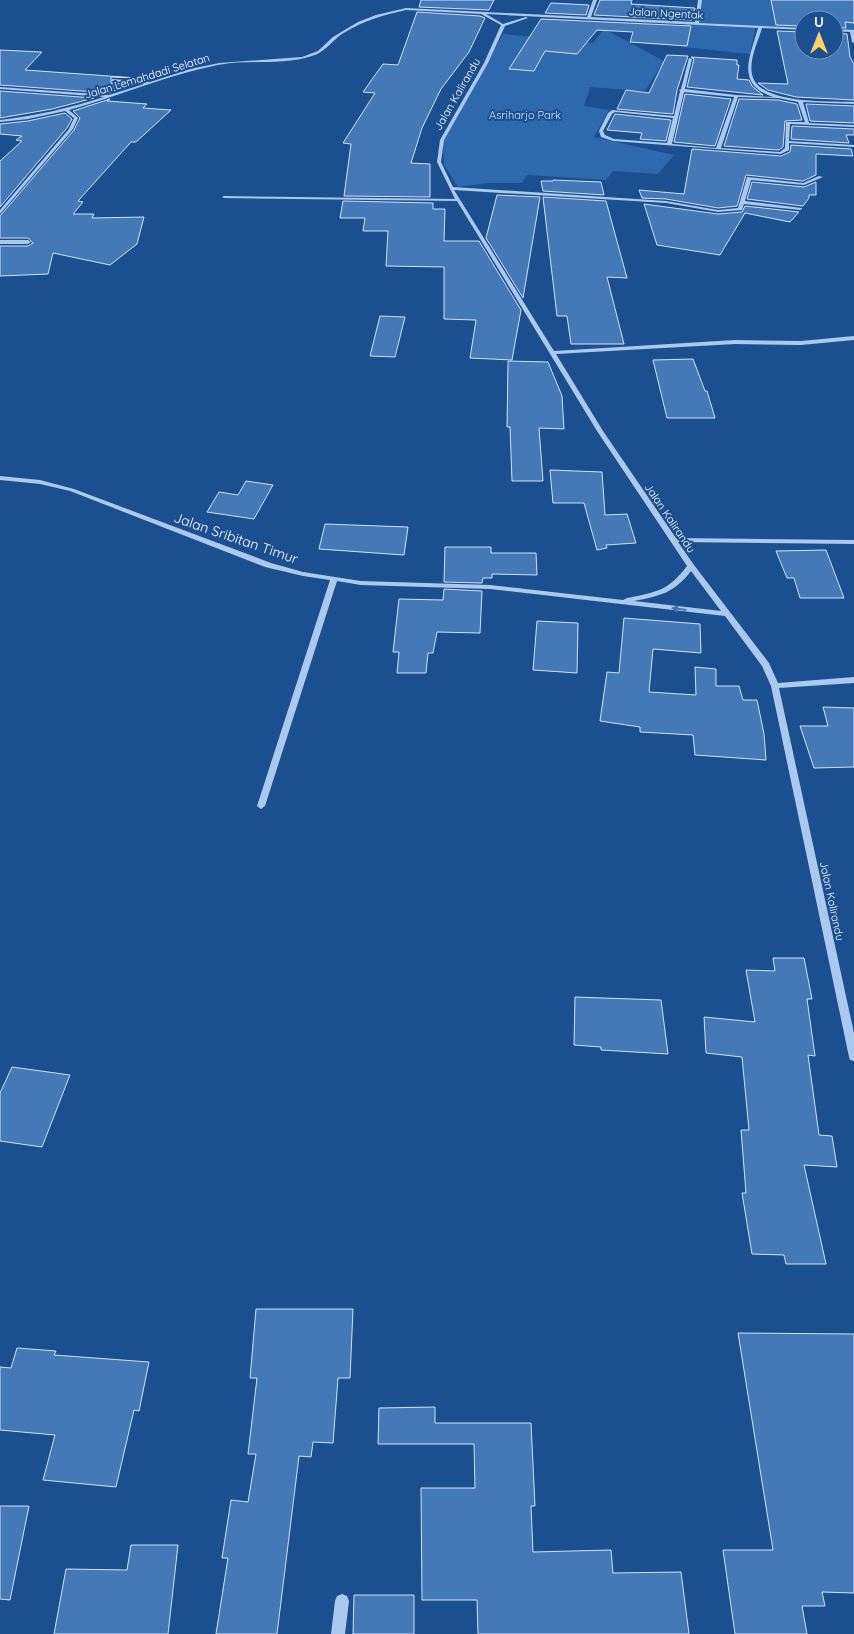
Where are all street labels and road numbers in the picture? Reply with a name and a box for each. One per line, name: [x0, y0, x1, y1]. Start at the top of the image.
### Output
street label: Jalan Ngentak: [628, 4, 704, 22]
street label: Jalan Lemahdadi Selatan: [83, 50, 211, 102]
street label: Jalan Kalirandu: [431, 56, 483, 132]
street label: Jalan Kalirandu: [642, 481, 698, 555]
street label: Jalan Sribitan Timur: [171, 508, 301, 568]
street label: Jalan Kalirandu: [817, 860, 847, 942]

